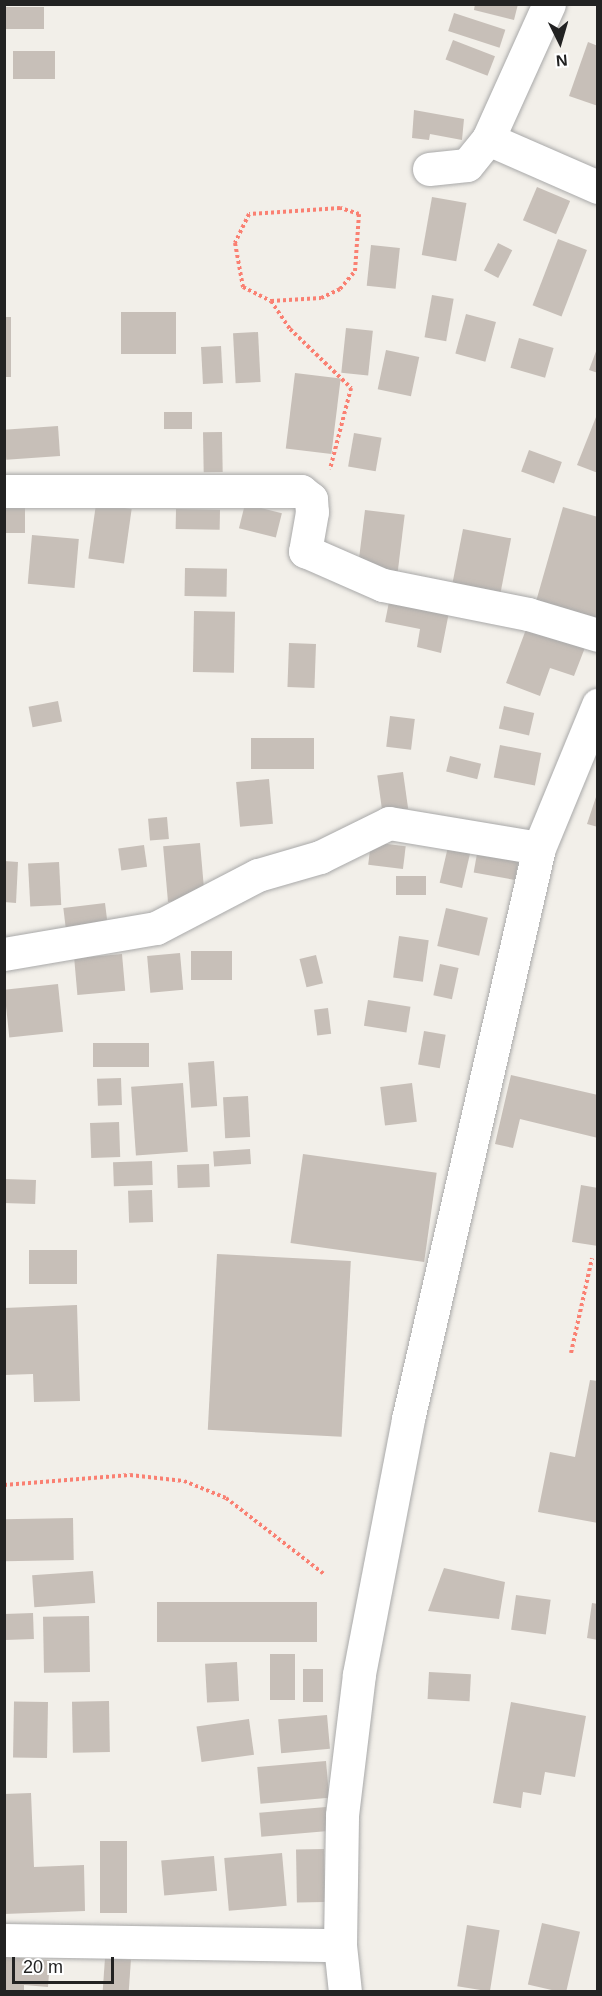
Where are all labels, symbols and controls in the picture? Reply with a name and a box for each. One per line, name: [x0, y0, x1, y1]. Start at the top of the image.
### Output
north arrow: [530, 12, 590, 72]
text: N: [555, 51, 568, 69]
scale bar: [15, 1945, 117, 1983]
text: 20 m: [23, 1957, 63, 1977]

